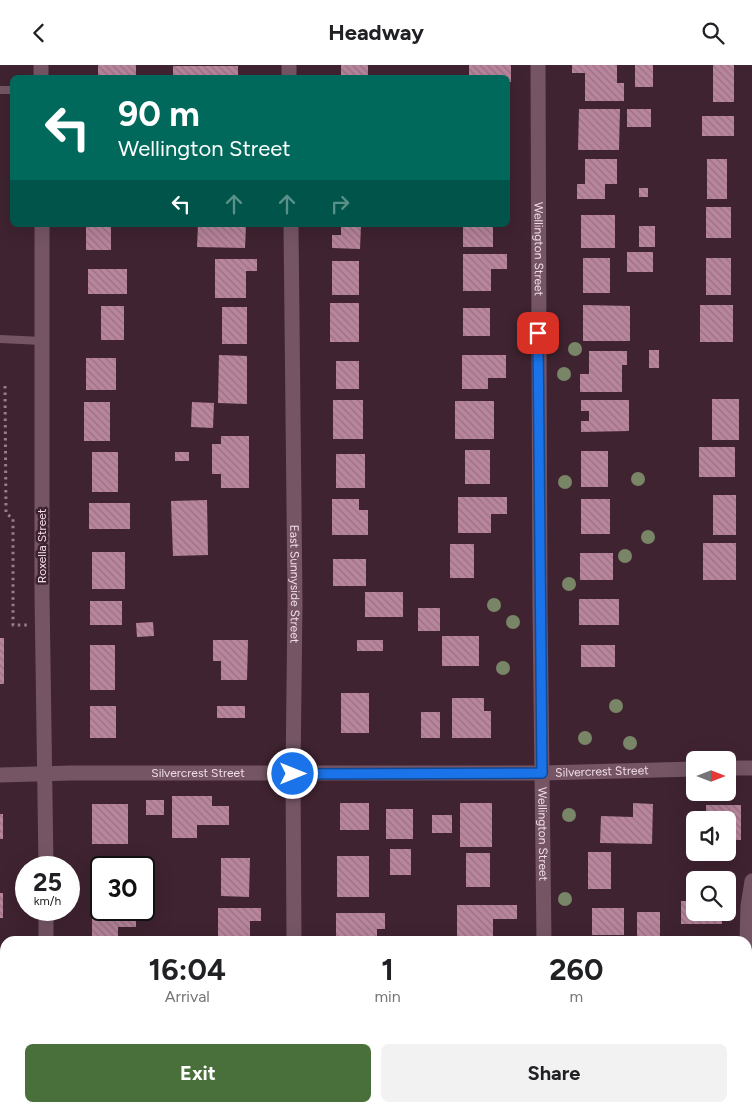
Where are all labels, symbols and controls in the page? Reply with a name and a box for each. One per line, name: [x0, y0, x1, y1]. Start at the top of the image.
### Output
icon: back: [25, 19, 53, 47]
text: Headway: [328, 19, 424, 46]
icon: search: [699, 19, 727, 47]
text: 90 m: [118, 93, 200, 135]
icon: left: [35, 95, 100, 160]
text: Wellington Street: [118, 135, 291, 162]
icon: left: [167, 190, 195, 218]
icon: ahead: [220, 190, 248, 218]
icon: ahead: [273, 190, 301, 218]
icon: right: [326, 190, 354, 218]
street label: Wellington Street: [532, 202, 546, 297]
pin: [517, 312, 559, 354]
icon: arrive: [524, 319, 552, 347]
street label: Roxella Street: [35, 508, 49, 583]
street label: East Sunnyside Street: [287, 525, 302, 644]
position arrow: [266, 747, 318, 799]
north arrow: [686, 751, 736, 801]
map controls: [686, 751, 736, 921]
street label: Silvercrest Street: [555, 763, 649, 780]
street label: Silvercrest Street: [151, 766, 245, 780]
street label: Wellington Street: [535, 787, 550, 882]
button: sound: [686, 811, 736, 861]
speed limit sign: 30: [90, 856, 155, 921]
text: 25: [33, 867, 62, 897]
button: search: [686, 871, 736, 921]
text: km/h: [34, 894, 61, 908]
text: 16:04: [148, 951, 226, 988]
text: 1: [381, 951, 394, 988]
text: 260: [549, 951, 603, 988]
text: Arrival: [165, 987, 210, 1006]
text: min: [375, 987, 401, 1006]
text: m: [570, 987, 583, 1006]
button: Exit: [25, 1044, 371, 1102]
button: Share: [381, 1044, 727, 1102]

